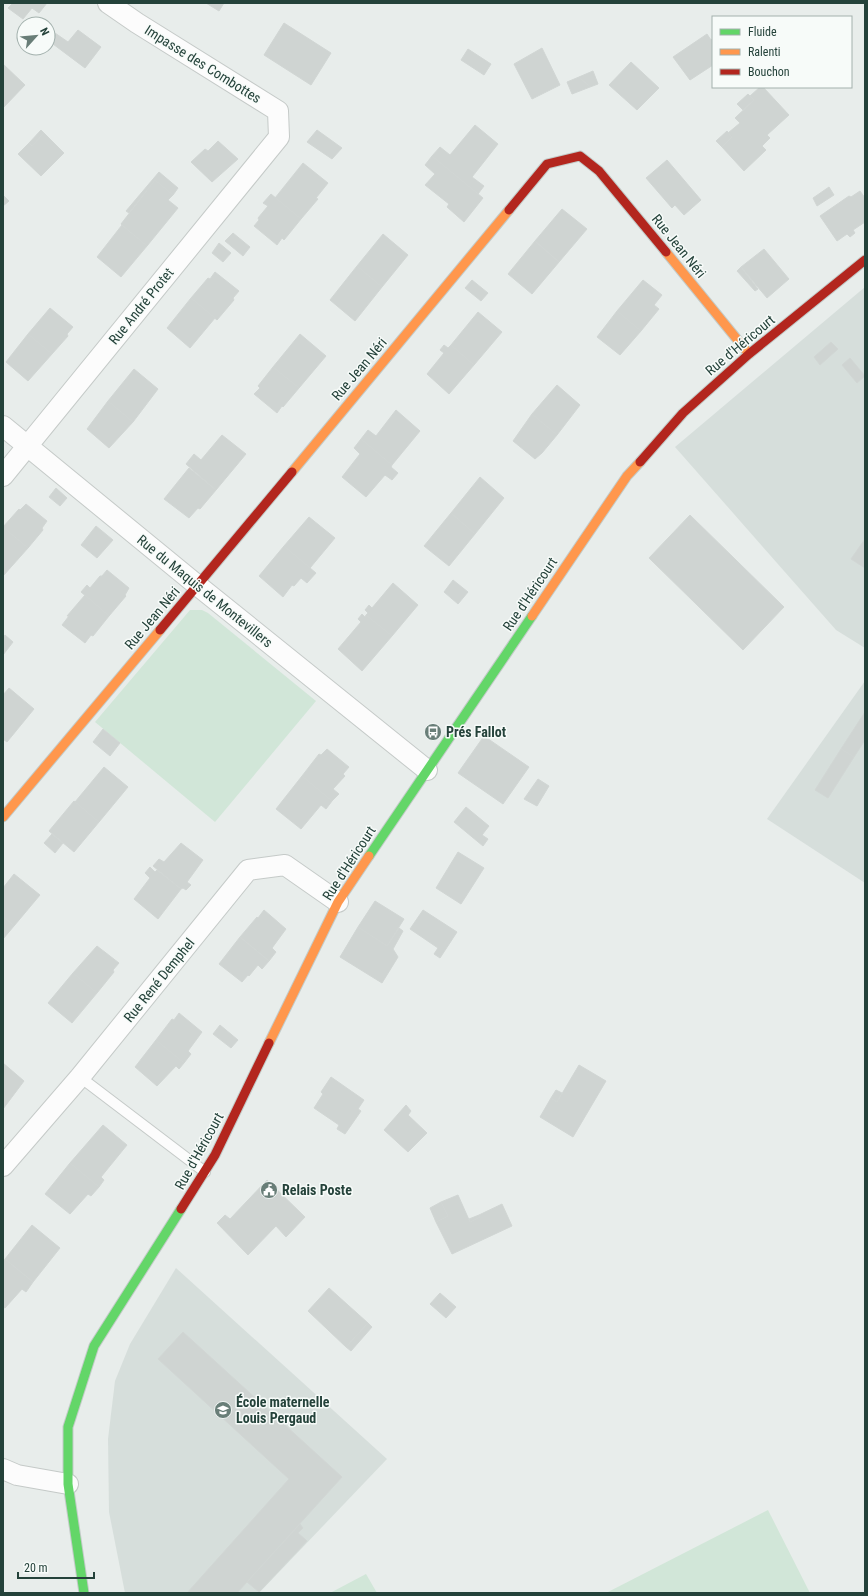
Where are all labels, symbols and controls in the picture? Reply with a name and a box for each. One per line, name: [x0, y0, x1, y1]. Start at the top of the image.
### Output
north arrow: [16, 16, 56, 56]
legend: [712, 16, 852, 88]
street label: Impasse des Combottes: [142, 22, 264, 106]
text: Fluide: [748, 25, 777, 39]
text: N: [37, 26, 52, 38]
text: Ralenti: [748, 45, 781, 59]
text: Bouchon: [748, 65, 790, 79]
street label: Rue Jean Néri: [649, 211, 709, 281]
street label: Rue André Protet: [105, 265, 177, 347]
street label: Rue d'Héricourt: [702, 312, 778, 378]
street label: Rue Jean Néri: [328, 334, 390, 404]
street label: Rue du Maquis de Montevillers: [134, 532, 276, 650]
street label: Rue d'Héricourt: [500, 554, 560, 634]
street label: Rue Jean Néri: [121, 583, 183, 653]
bus stop icon: Prés Fallot: [423, 722, 443, 742]
place label: Prés Fallot: [446, 724, 506, 740]
street label: Rue d'Héricourt: [319, 823, 379, 903]
street label: Rue René Demphel: [120, 935, 198, 1025]
street label: Rue d'Héricourt: [171, 1110, 227, 1192]
public building icon: Relais Poste: [259, 1180, 279, 1200]
place label: Relais Poste: [282, 1182, 352, 1198]
place label: École maternelle Louis Pergaud: [236, 1393, 330, 1426]
school or university icon: École maternelle Louis Pergaud: [213, 1400, 233, 1420]
scale bar: [18, 1554, 94, 1580]
text: 20 m: [24, 1561, 48, 1575]

